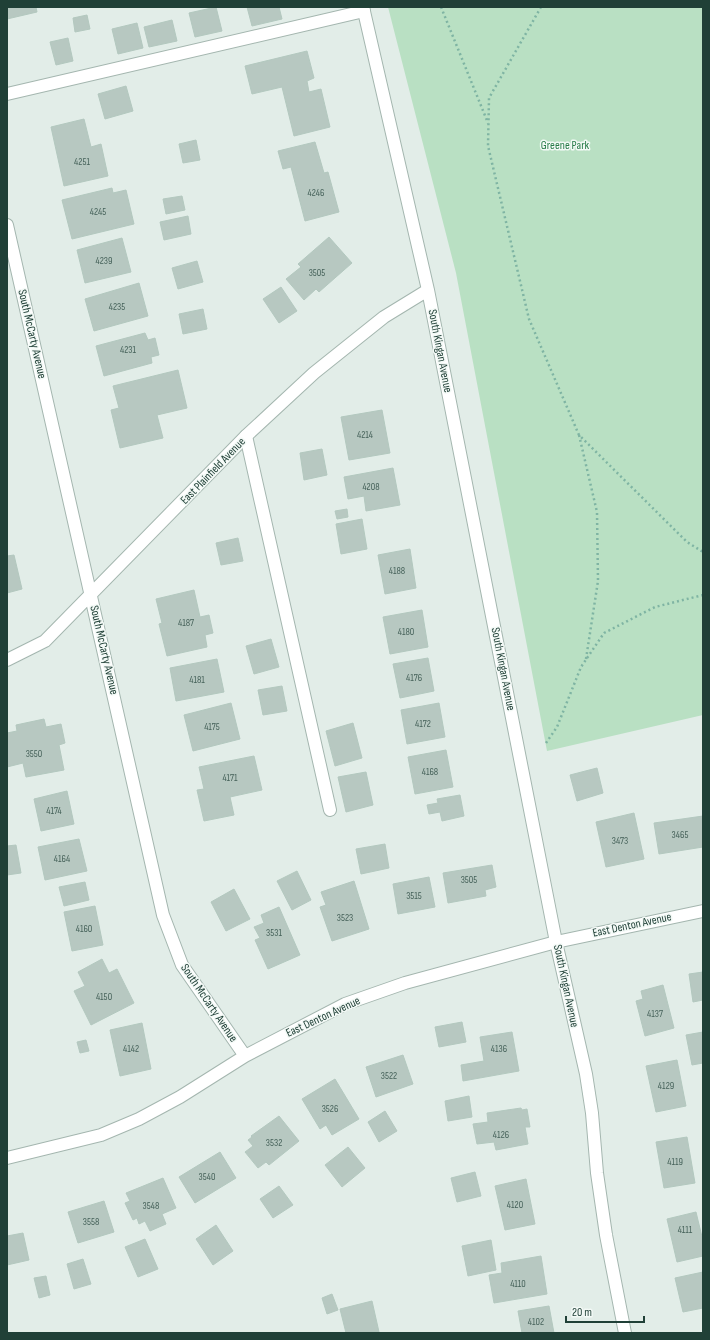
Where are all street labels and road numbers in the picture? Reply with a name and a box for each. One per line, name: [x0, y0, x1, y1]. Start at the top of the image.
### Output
street label: South McCarty Avenue: [14, 288, 50, 380]
street label: South Kingan Avenue: [425, 308, 455, 394]
street label: East Plainfield Avenue: [177, 434, 249, 508]
street label: South McCarty Avenue: [86, 604, 122, 696]
street label: South Kingan Avenue: [488, 626, 518, 712]
street label: East Denton Avenue: [591, 909, 673, 941]
street label: South Kingan Avenue: [550, 943, 582, 1029]
street label: South McCarty Avenue: [177, 961, 241, 1045]
street label: East Denton Avenue: [284, 993, 363, 1041]

